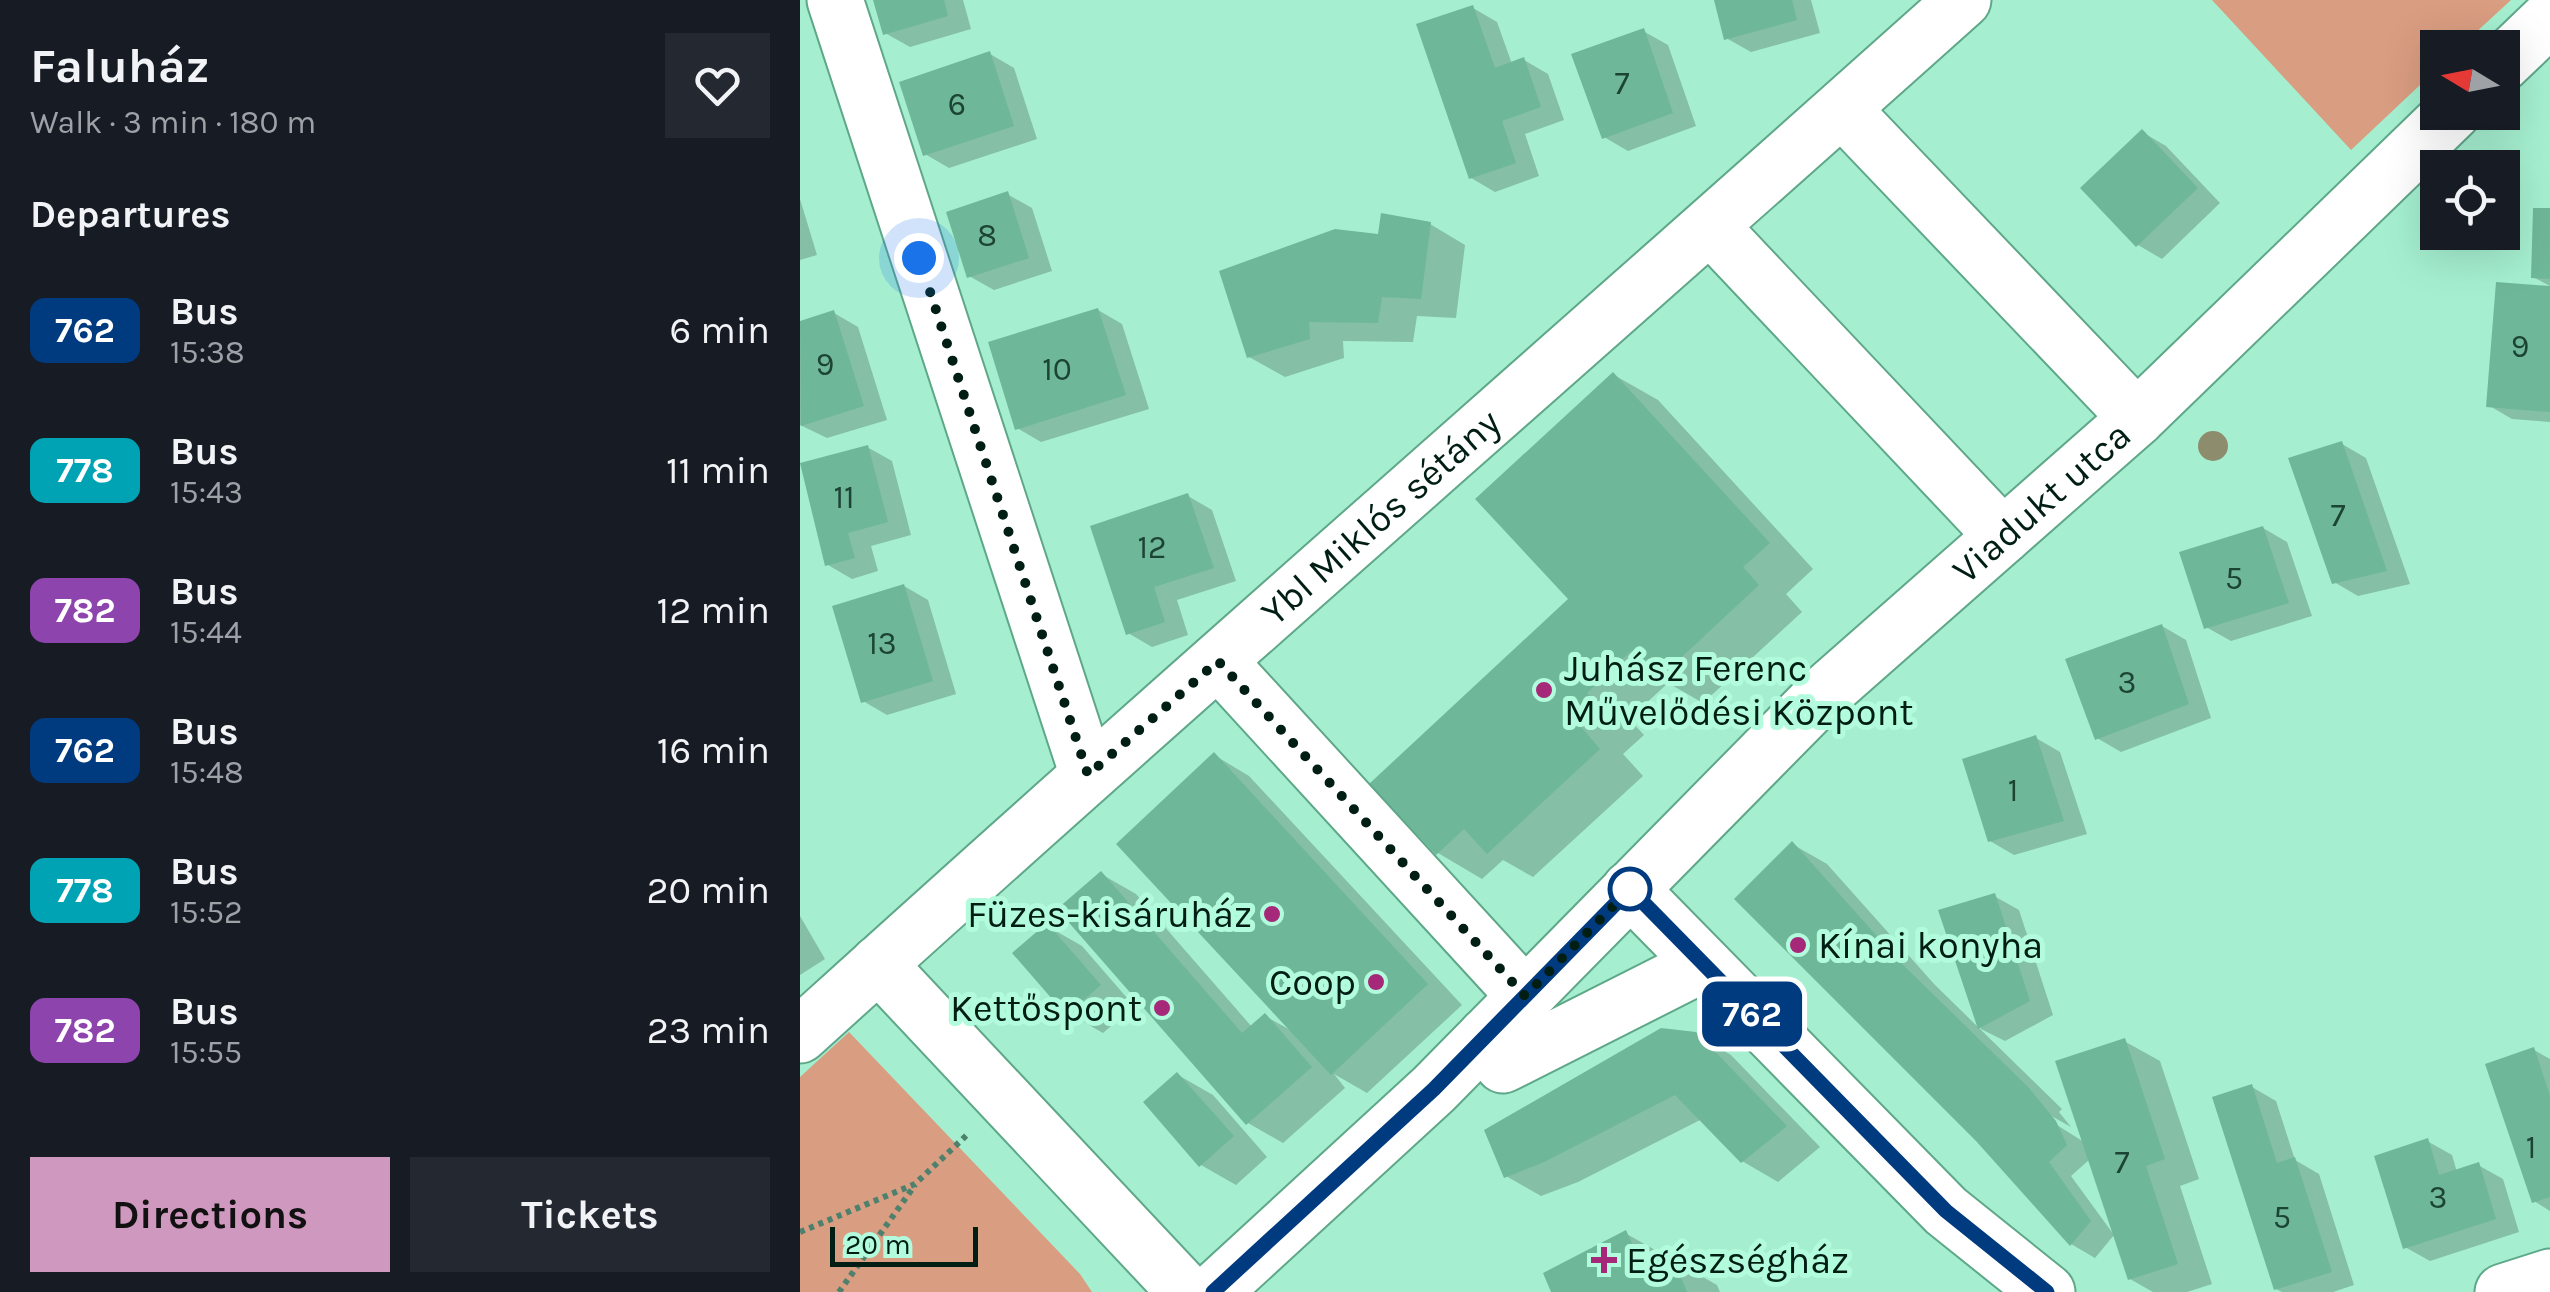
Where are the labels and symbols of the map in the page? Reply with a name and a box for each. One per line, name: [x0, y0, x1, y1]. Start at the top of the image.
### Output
north arrow: [2420, 30, 2520, 130]
house number: 7: [1614, 65, 1630, 102]
house number: 6: [948, 86, 966, 123]
house number: 8: [977, 217, 997, 254]
your location: [894, 233, 944, 283]
house number: 9: [2511, 328, 2529, 365]
house number: 9: [816, 346, 834, 383]
house number: 10: [1042, 351, 1072, 388]
street label: Ybl Miklós sétány: [1252, 400, 1510, 635]
street label: Viadukt utca: [1944, 412, 2140, 593]
house number: 11: [833, 479, 855, 516]
house number: 7: [2330, 497, 2346, 534]
house number: 12: [1137, 529, 1167, 566]
house number: 5: [2225, 560, 2243, 597]
house number: 13: [867, 625, 897, 662]
place label: Juhász Ferenc Művelődési Központ: [1564, 646, 1914, 735]
house number: 3: [2118, 664, 2136, 701]
marker: Juhász Ferenc Művelődési Központ: [1533, 679, 1555, 701]
house number: 1: [2008, 772, 2018, 809]
unlabelled marker: [1609, 868, 1651, 910]
place label: Füzes-kisáruház: [967, 892, 1252, 937]
marker: Füzes-kisáruház: [1261, 903, 1283, 925]
place label: Kínai konyha: [1818, 923, 2043, 968]
marker: Kínai konyha: [1787, 934, 1809, 956]
place label: Coop: [1269, 960, 1356, 1005]
marker: Coop: [1365, 971, 1387, 993]
line badge: 762: [1694, 982, 1810, 1046]
place label: Kettőspont: [950, 986, 1142, 1031]
marker: Kettőspont: [1151, 997, 1173, 1019]
house number: 1: [2526, 1129, 2536, 1166]
house number: 7: [2114, 1144, 2130, 1181]
house number: 3: [2429, 1179, 2447, 1216]
house number: 5: [2273, 1199, 2291, 1236]
scale bar: [830, 1222, 978, 1266]
place label: Egészségház: [1626, 1238, 1849, 1283]
marker: Egészségház: [1591, 1247, 1617, 1273]

